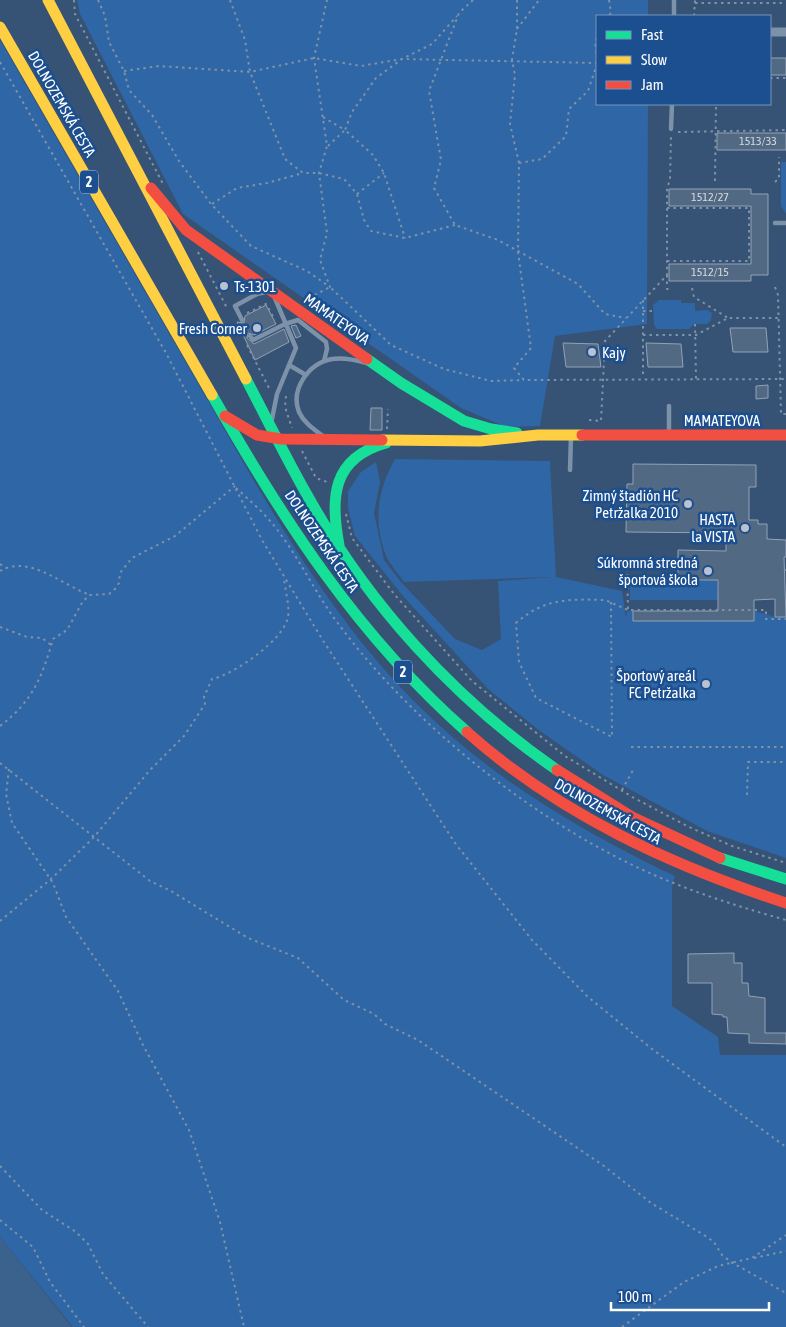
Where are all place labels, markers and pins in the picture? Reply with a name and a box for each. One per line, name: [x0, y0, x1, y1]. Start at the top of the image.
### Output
place label: Ts-1301: [234, 278, 276, 295]
marker: Ts-1301: [218, 280, 230, 292]
place label: Fresh Corner: [179, 320, 248, 337]
marker: Fresh Corner: [251, 322, 263, 334]
place label: Kajy: [602, 344, 626, 361]
marker: Kajy: [586, 346, 598, 358]
place label: Zimný štadión HC Petržalka 2010: [582, 487, 678, 521]
marker: Zimný štadión HC Petržalka 2010: [682, 498, 694, 510]
place label: HASTA la VISTA: [691, 511, 736, 545]
marker: HASTA la VISTA: [739, 522, 751, 534]
place label: Súkromná stredná športová škola: [597, 554, 698, 588]
marker: Súkromná stredná športová škola: [702, 565, 714, 577]
place label: Športový areál FC Petržalka: [617, 667, 696, 701]
marker: Športový areál FC Petržalka: [700, 678, 712, 690]

